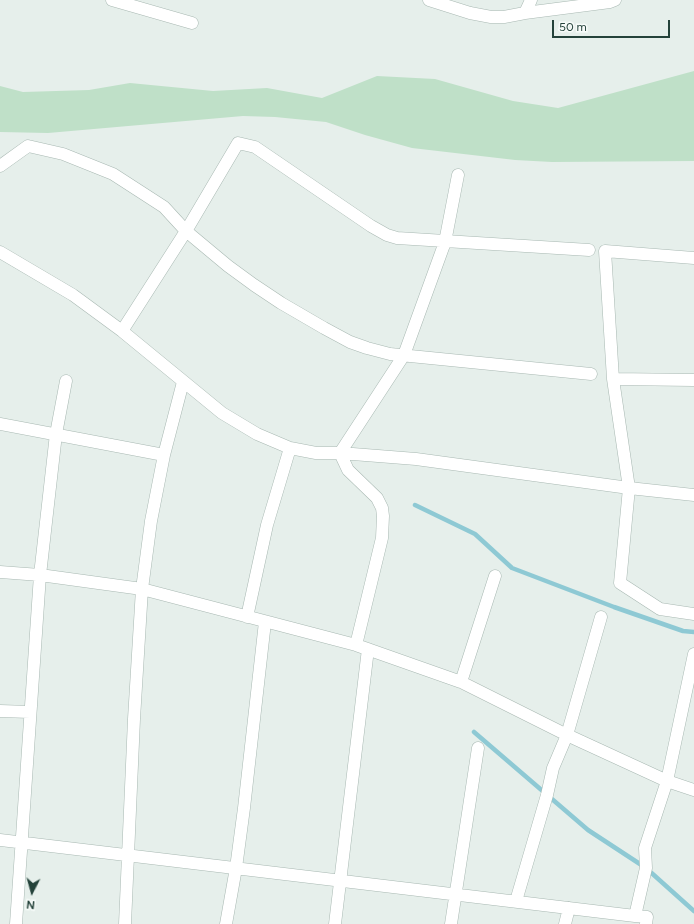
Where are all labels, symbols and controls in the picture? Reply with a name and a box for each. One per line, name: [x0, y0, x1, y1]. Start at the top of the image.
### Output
scale bar: [554, 12, 672, 38]
text: 50 m: [559, 20, 587, 34]
north arrow: [12, 872, 52, 912]
text: N: [26, 898, 36, 911]

